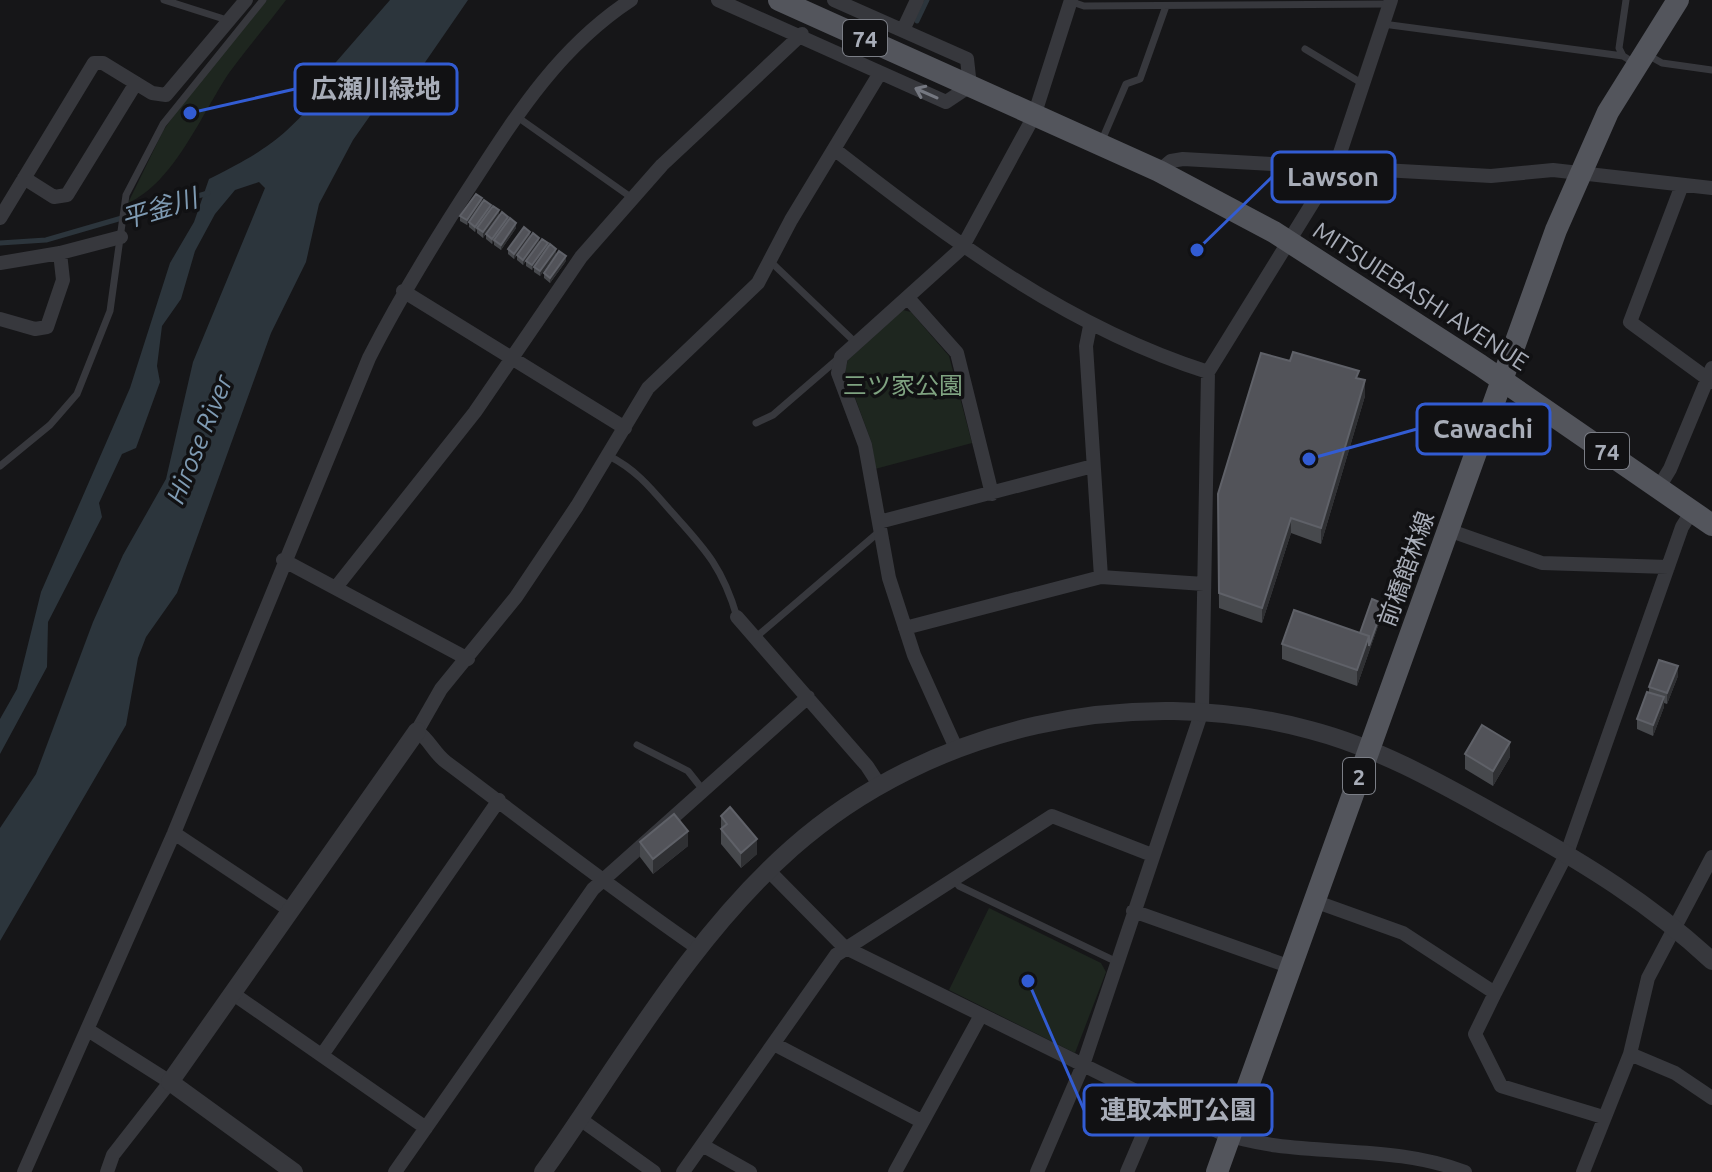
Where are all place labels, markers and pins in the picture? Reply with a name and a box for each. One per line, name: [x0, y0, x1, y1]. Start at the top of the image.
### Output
callout: 広瀬川緑地: [295, 64, 457, 114]
callout: Lawson: [1272, 152, 1395, 202]
callout: Cawachi: [1417, 404, 1550, 454]
callout: 連取本町公園: [1084, 1085, 1272, 1135]

